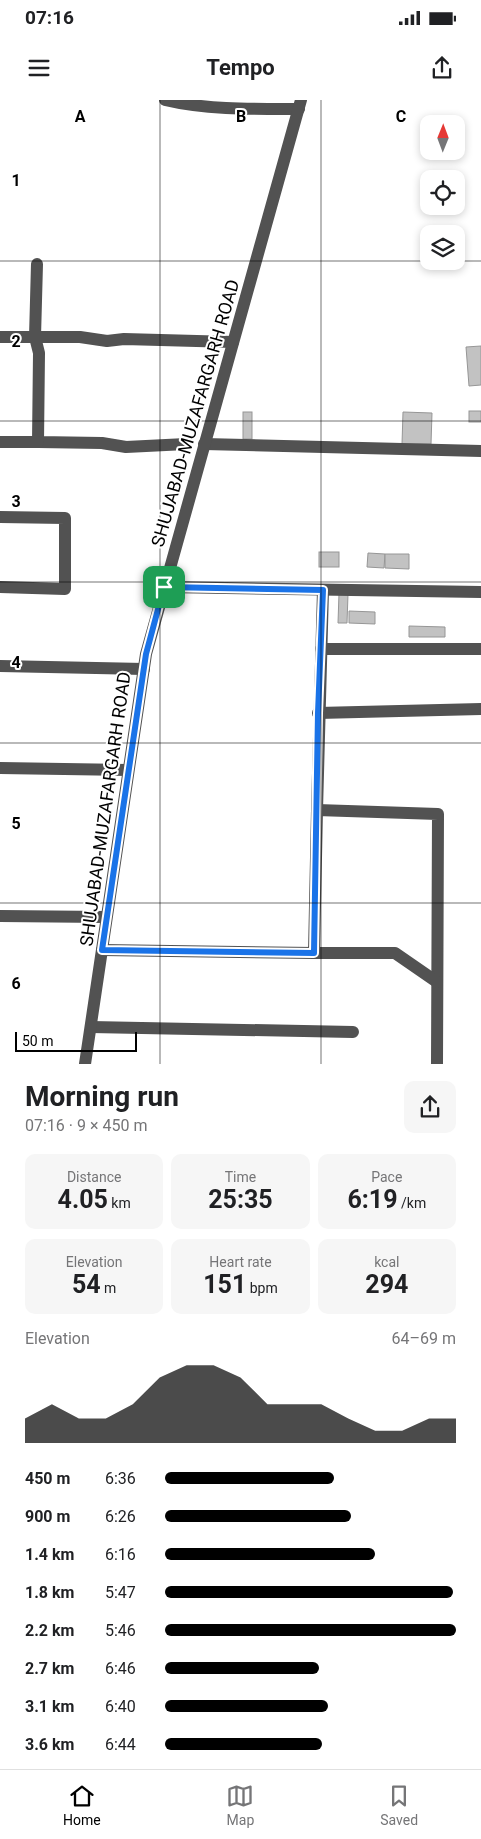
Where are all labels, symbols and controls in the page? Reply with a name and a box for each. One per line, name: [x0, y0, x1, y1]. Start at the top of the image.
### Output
text: 07:16: [25, 6, 74, 29]
icon: menu: [25, 54, 53, 82]
icon: share: [428, 54, 456, 82]
text: Tempo: [206, 55, 275, 80]
text: A: [75, 107, 86, 126]
text: B: [236, 107, 246, 126]
text: C: [396, 107, 406, 126]
north arrow: [420, 115, 465, 160]
map controls: [420, 115, 465, 270]
button: locate: [420, 170, 465, 215]
text: 1: [11, 171, 21, 190]
button: layers: [420, 225, 465, 270]
street label: SHUJABAD-MUZAFARGARH ROAD: [147, 277, 243, 549]
text: 2: [11, 332, 21, 351]
text: 3: [11, 492, 21, 511]
pin: [143, 566, 185, 608]
icon: arrive: [150, 573, 178, 601]
text: 4: [11, 653, 21, 672]
street label: SHUJABAD-MUZAFARGARH ROAD: [75, 670, 135, 948]
text: 5: [11, 814, 21, 833]
text: 6: [11, 974, 21, 993]
scale bar: [15, 1029, 138, 1052]
text: 50 m: [22, 1033, 54, 1049]
text: Morning run: [25, 1080, 179, 1113]
button: share: [404, 1081, 456, 1133]
text: 07:16 · 9 × 450 m: [25, 1116, 147, 1135]
text: Distance: [67, 1169, 121, 1185]
text: Time: [225, 1169, 256, 1185]
text: Pace: [371, 1169, 402, 1185]
text: 4.05: [58, 1185, 108, 1214]
text: 25:35: [208, 1185, 273, 1214]
text: 6:19: [347, 1185, 398, 1214]
text: km: [108, 1195, 131, 1211]
text: /km: [398, 1195, 426, 1211]
text: Elevation: [66, 1254, 123, 1270]
text: Heart rate: [209, 1254, 272, 1270]
text: kcal: [374, 1254, 399, 1270]
text: 54: [72, 1270, 101, 1299]
text: 151: [203, 1270, 246, 1299]
text: 294: [365, 1270, 408, 1299]
text: m: [101, 1280, 116, 1296]
text: bpm: [246, 1280, 278, 1296]
text: Elevation: [25, 1329, 90, 1348]
text: 64–69 m: [392, 1329, 456, 1348]
text: 450 m: [25, 1469, 70, 1488]
text: 6:36: [105, 1469, 136, 1488]
text: 900 m: [25, 1507, 70, 1526]
text: 6:26: [105, 1507, 136, 1526]
text: 1.4 km: [25, 1545, 74, 1564]
text: 6:16: [105, 1545, 136, 1564]
text: 1.8 km: [25, 1583, 74, 1602]
text: 5:47: [105, 1583, 136, 1602]
text: 2.2 km: [25, 1621, 74, 1640]
text: 5:46: [105, 1621, 136, 1640]
text: 2.7 km: [25, 1659, 74, 1678]
text: 6:46: [105, 1659, 136, 1678]
text: 3.1 km: [25, 1697, 74, 1716]
text: 6:40: [105, 1697, 136, 1716]
text: 3.6 km: [25, 1735, 74, 1754]
text: 6:44: [105, 1735, 136, 1754]
tab: Home: [63, 1782, 101, 1828]
tab: Map: [226, 1782, 254, 1828]
tab: Saved: [380, 1782, 418, 1828]

